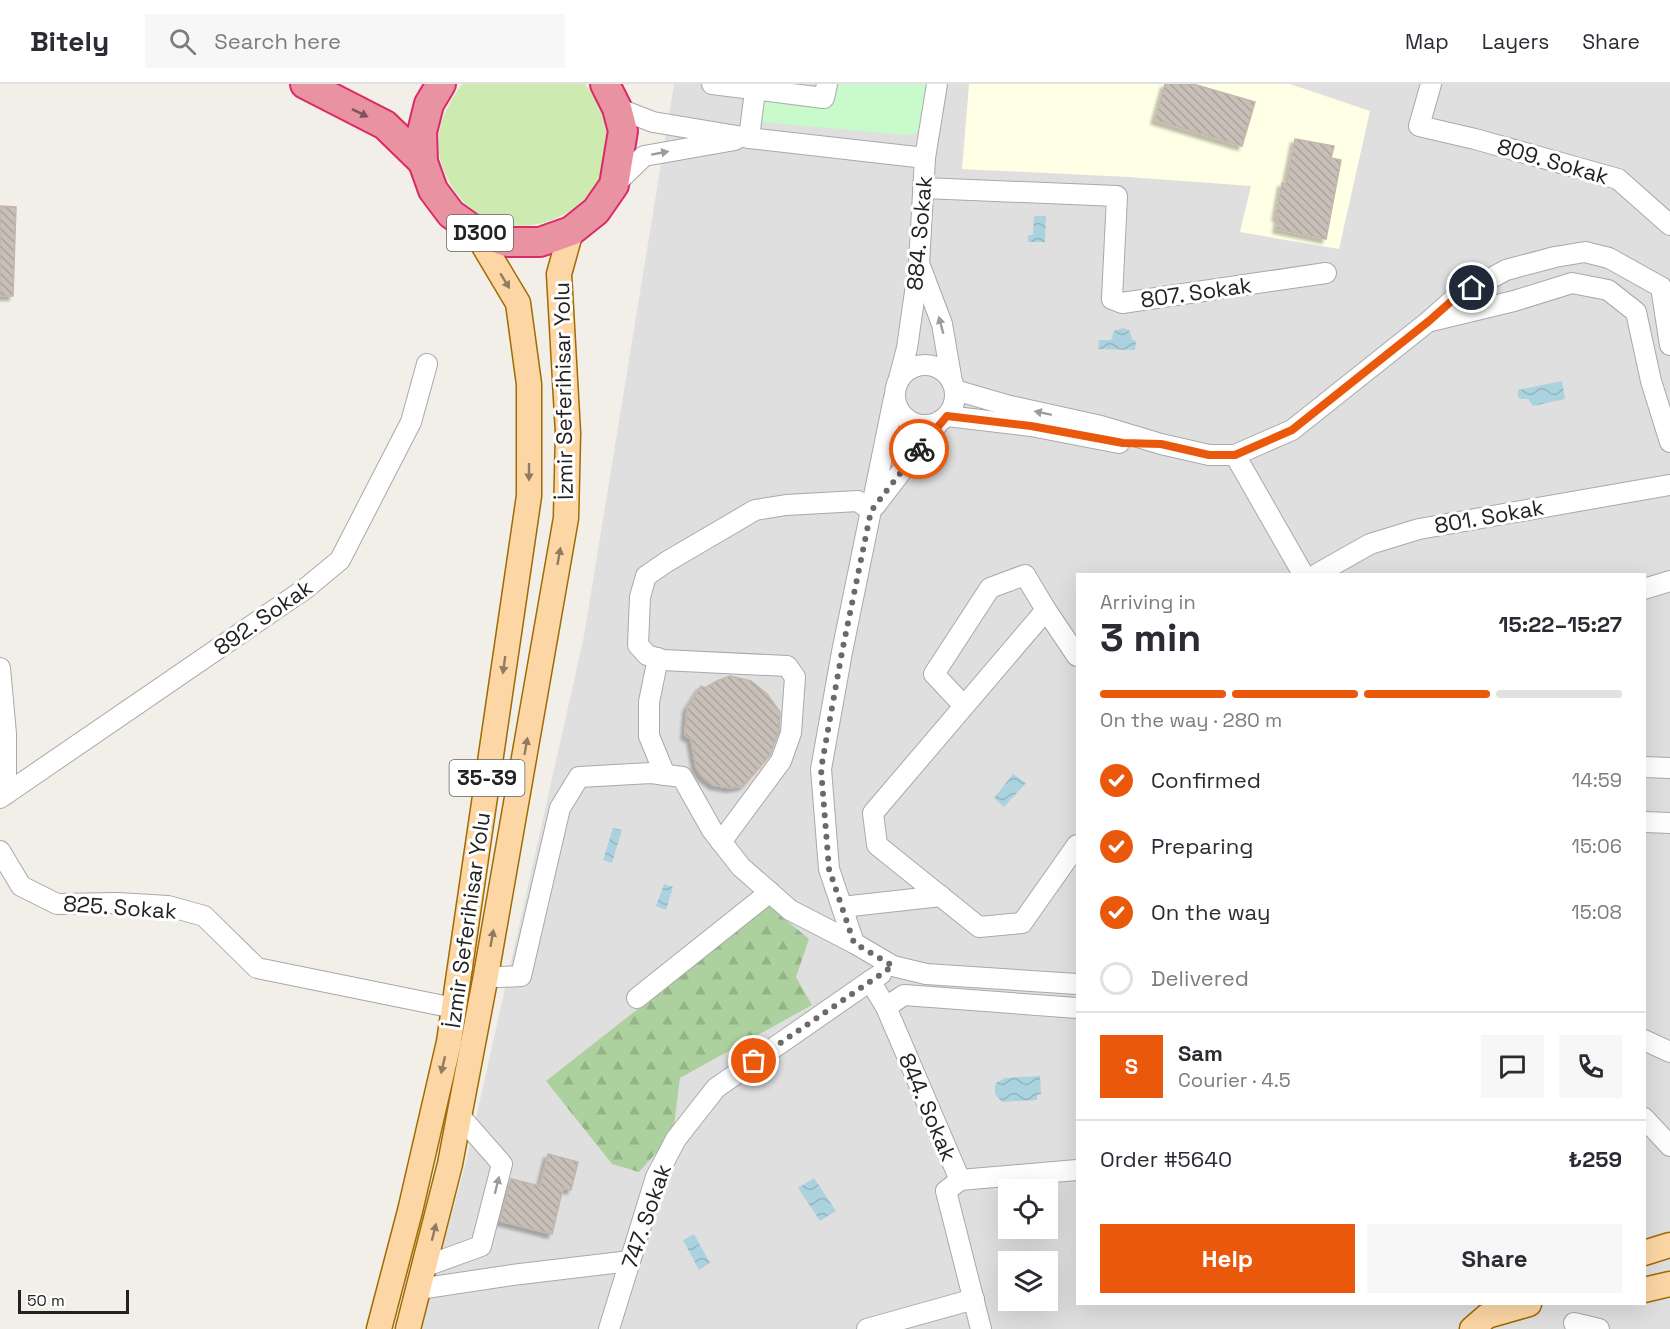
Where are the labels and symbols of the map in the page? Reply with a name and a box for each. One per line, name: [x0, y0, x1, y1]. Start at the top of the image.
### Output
one-way arrow: [352, 109, 369, 118]
street label: 809. Sokak: [1494, 132, 1612, 190]
one-way arrow: [651, 148, 670, 157]
street label: 884. Sokak: [900, 174, 938, 291]
road number: D300: [447, 215, 513, 251]
pin: [1446, 262, 1497, 313]
street label: 807. Sokak: [1139, 270, 1254, 314]
one-way arrow: [500, 273, 511, 289]
street label: İzmir Seferihisar Yolu: [547, 282, 579, 500]
one-way arrow: [936, 315, 945, 333]
one-way arrow: [1034, 408, 1053, 417]
courier: [889, 419, 949, 479]
one-way arrow: [524, 462, 534, 481]
street label: 801. Sokak: [1432, 493, 1546, 539]
one-way arrow: [555, 546, 564, 565]
street label: 892. Sokak: [208, 573, 318, 661]
one-way arrow: [500, 656, 509, 675]
one-way arrow: [522, 736, 531, 755]
road number: 35-39: [450, 760, 524, 796]
street label: İzmir Seferihisar Yolu: [438, 810, 496, 1030]
street label: 825. Sokak: [62, 889, 178, 925]
one-way arrow: [488, 928, 497, 947]
pin: [728, 1035, 779, 1086]
street label: 844. Sokak: [893, 1049, 963, 1165]
one-way arrow: [438, 1056, 448, 1075]
street label: 747. Sokak: [615, 1160, 677, 1272]
one-way arrow: [492, 1176, 502, 1195]
one-way arrow: [429, 1223, 439, 1241]
scale bar: [18, 1287, 129, 1314]

